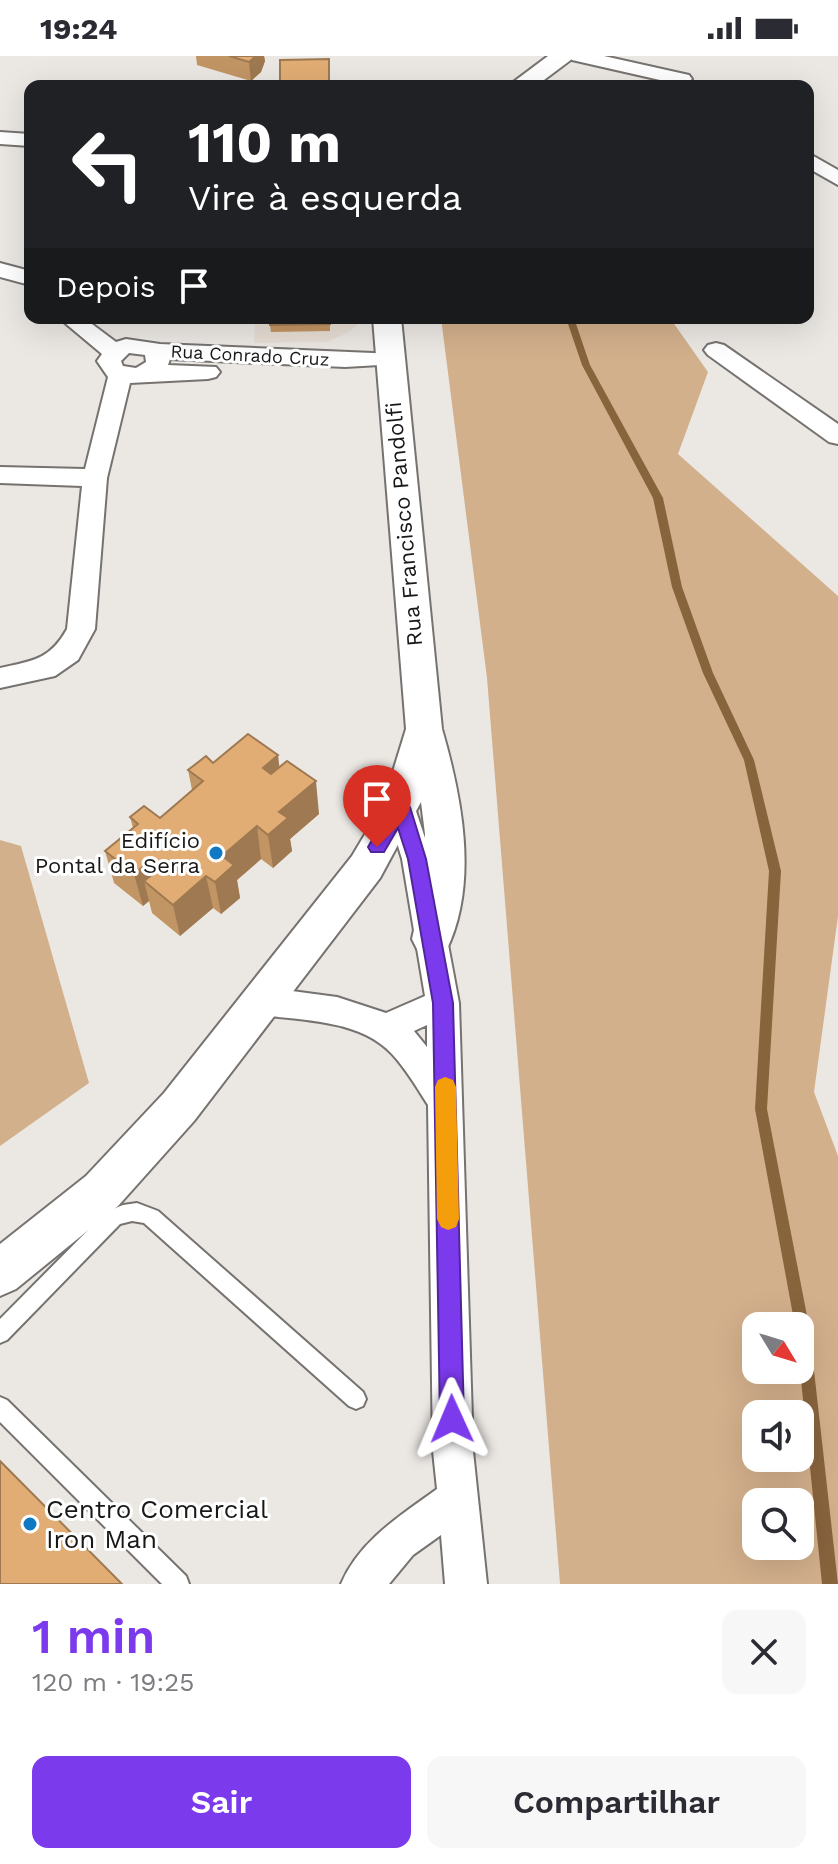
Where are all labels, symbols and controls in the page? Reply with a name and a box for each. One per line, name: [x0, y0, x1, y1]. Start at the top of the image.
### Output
text: 19:24: [40, 11, 117, 46]
text: 110 m: [188, 110, 341, 176]
icon: left: [56, 112, 160, 216]
text: Vire à esquerda: [188, 177, 462, 219]
icon: arrive: [172, 264, 216, 308]
text: Depois: [56, 269, 156, 304]
street label: Rua Conrado Cruz: [170, 340, 330, 370]
street label: Rua Francisco Pandolfi: [381, 401, 427, 647]
pin: [343, 765, 411, 847]
icon: arrive: [355, 777, 399, 821]
place label: Edifício Pontal da Serra: [35, 828, 200, 878]
marker: Edifício Pontal da Serra: [207, 844, 225, 862]
north arrow: [742, 1312, 814, 1384]
map controls: [742, 1312, 814, 1560]
position arrow: [410, 1377, 494, 1461]
button: sound: [742, 1400, 814, 1472]
button: search: [742, 1488, 814, 1560]
place label: Centro Comercial Iron Man: [46, 1494, 268, 1554]
marker: Centro Comercial Iron Man: [21, 1515, 39, 1533]
text: 1 min: [32, 1608, 155, 1665]
button: close: [722, 1610, 806, 1694]
text: 120 m · 19:25: [32, 1667, 194, 1697]
button: Sair: [32, 1756, 411, 1848]
button: Compartilhar: [427, 1756, 806, 1848]

